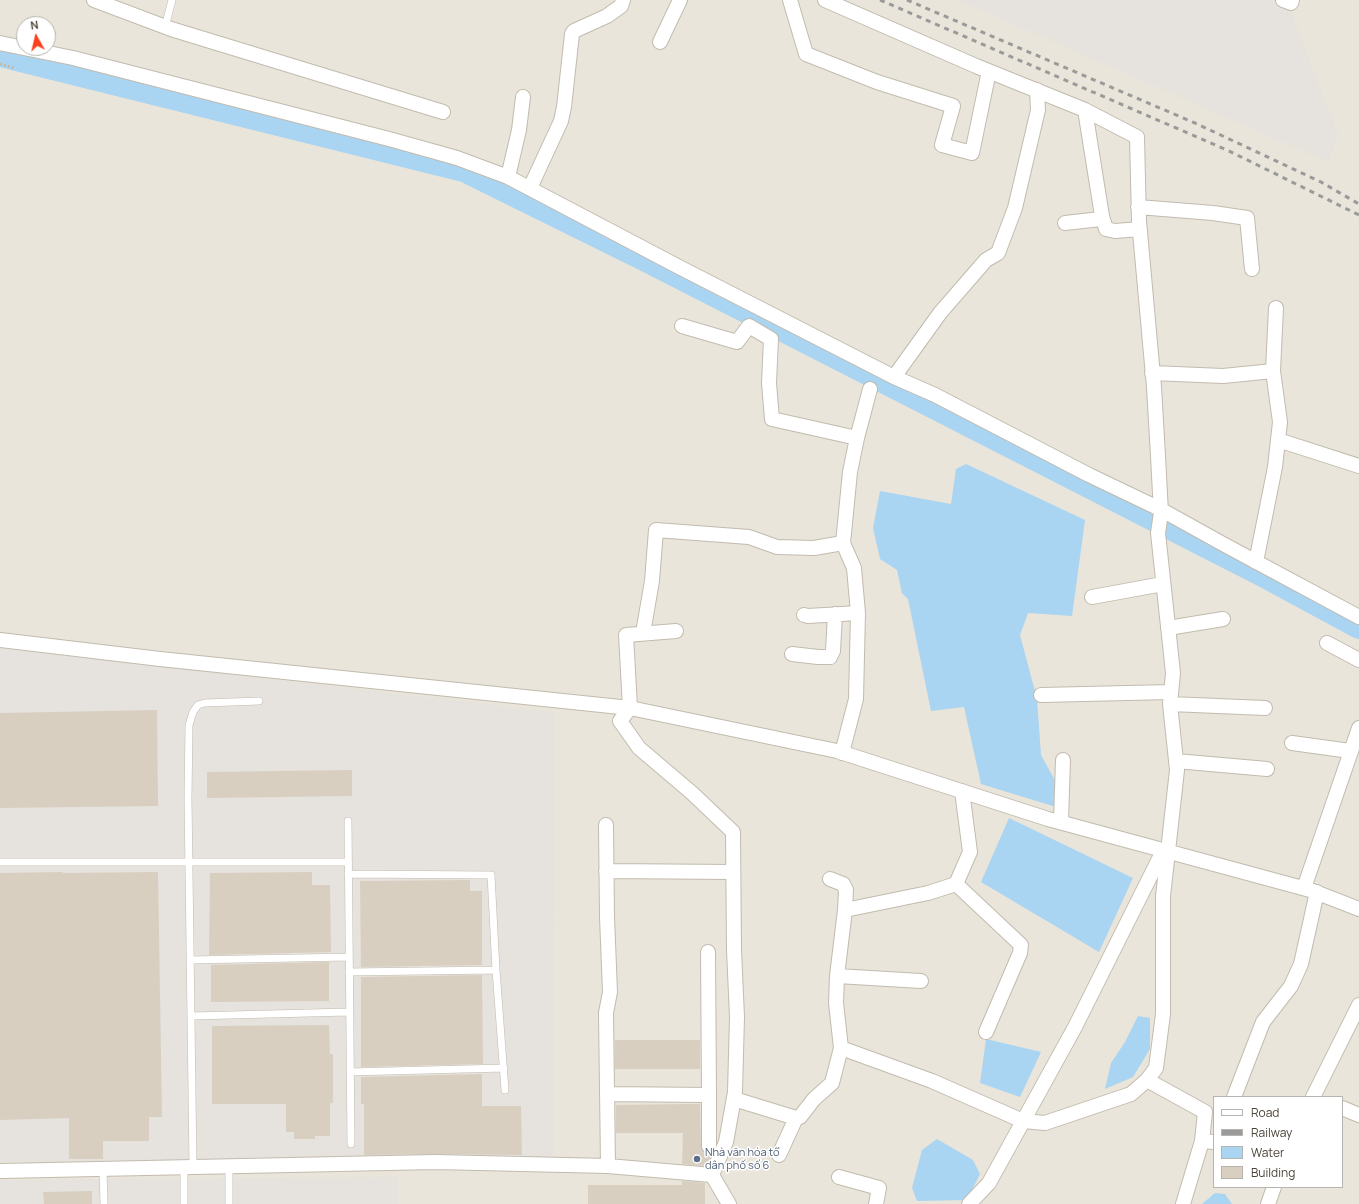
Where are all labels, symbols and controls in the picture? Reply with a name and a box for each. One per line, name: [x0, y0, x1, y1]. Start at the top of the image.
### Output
north arrow: [16, 16, 56, 56]
text: N: [29, 17, 39, 33]
legend: [1213, 1096, 1343, 1188]
text: Road: [1251, 1104, 1279, 1121]
text: Railway: [1251, 1124, 1292, 1141]
text: Water: [1251, 1144, 1284, 1161]
place label: Nhà văn hóa tổ dân phố số 6: [705, 1146, 780, 1172]
marker: Nhà văn hóa tổ dân phố số 6: [692, 1154, 702, 1164]
text: Building: [1251, 1164, 1295, 1181]

